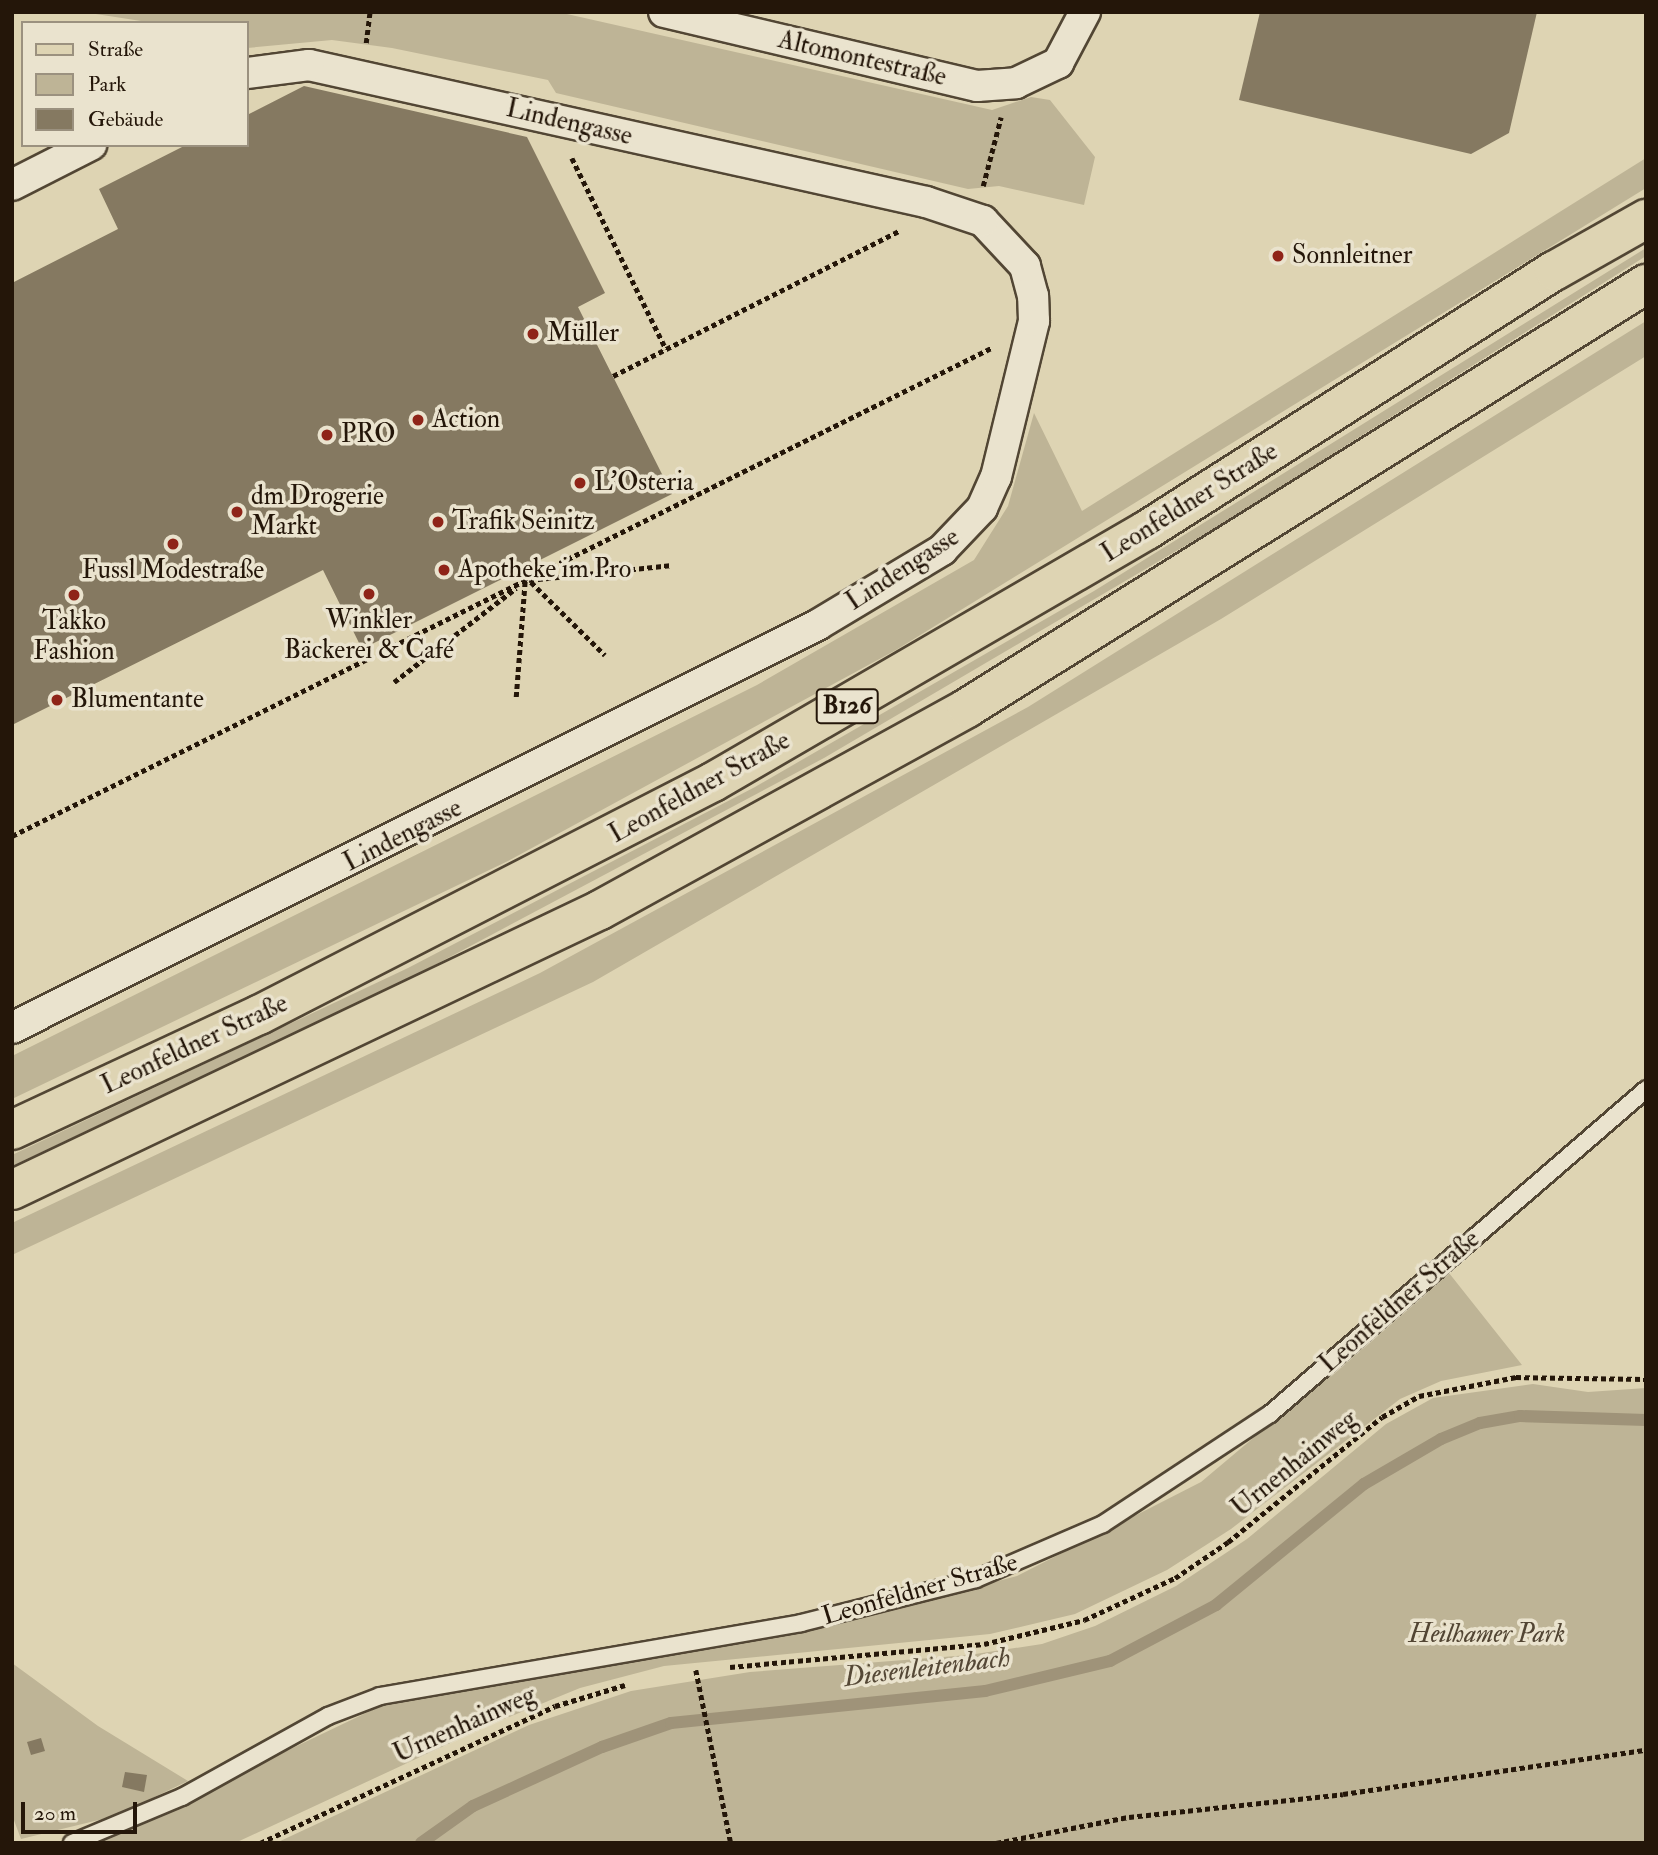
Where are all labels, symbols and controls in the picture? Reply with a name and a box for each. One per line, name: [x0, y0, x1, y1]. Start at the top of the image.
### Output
legend: [21, 21, 248, 147]
street label: Altomontestraße: [775, 24, 949, 94]
text: Straße: [88, 36, 143, 63]
text: Park: [88, 71, 126, 98]
street label: Lindengasse: [503, 93, 635, 153]
text: Gebäude: [88, 106, 163, 133]
place label: Sonnleitner: [1292, 240, 1412, 272]
marker: Sonnleitner: [1270, 248, 1286, 264]
place label: Müller: [547, 318, 619, 350]
marker: Müller: [525, 326, 541, 342]
place label: Action: [432, 404, 500, 436]
marker: Action: [410, 412, 426, 428]
place label: PRO: [341, 419, 395, 451]
marker: PRO: [319, 427, 335, 443]
street label: Leonfeldner Straße: [1096, 436, 1284, 570]
place label: L'Osteria: [594, 467, 694, 499]
marker: L'Osteria: [572, 475, 588, 491]
place label: dm Drogerie Markt: [251, 481, 384, 542]
marker: dm Drogerie Markt: [229, 504, 245, 520]
place label: Trafik Seinitz: [452, 506, 595, 538]
marker: Trafik Seinitz: [430, 514, 446, 530]
street label: Lindengasse: [841, 522, 965, 618]
marker: Fussl Modestraße: [165, 536, 181, 552]
place label: Apotheke im Pro: [458, 554, 631, 586]
place label: Fussl Modestraße: [82, 555, 264, 587]
marker: Apotheke im Pro: [436, 562, 452, 578]
marker: Winkler Bäckerei & Café: [361, 586, 377, 602]
marker: Takko Fashion: [66, 587, 82, 603]
place label: Winkler Bäckerei & Café: [284, 605, 454, 666]
place label: Takko Fashion: [33, 606, 115, 668]
place label: Blumentante: [71, 684, 204, 716]
road number: B126: [816, 686, 878, 726]
marker: Blumentante: [49, 692, 65, 708]
street label: Leonfeldner Straße: [604, 725, 796, 851]
street label: Lindengasse: [339, 793, 467, 879]
street label: Leonfeldner Straße: [97, 988, 293, 1102]
street label: Leonfeldner Straße: [1314, 1224, 1486, 1380]
street label: Urnenhainweg: [1226, 1404, 1364, 1524]
street label: Leonfeldner Straße: [819, 1547, 1021, 1633]
park label: Heilhamer Park: [1409, 1619, 1565, 1651]
water label: Diesenleitenbach: [842, 1641, 1012, 1695]
street label: Urnenhainweg: [389, 1680, 541, 1770]
scale bar: [24, 1788, 140, 1832]
text: 20 m: [34, 1800, 76, 1827]

